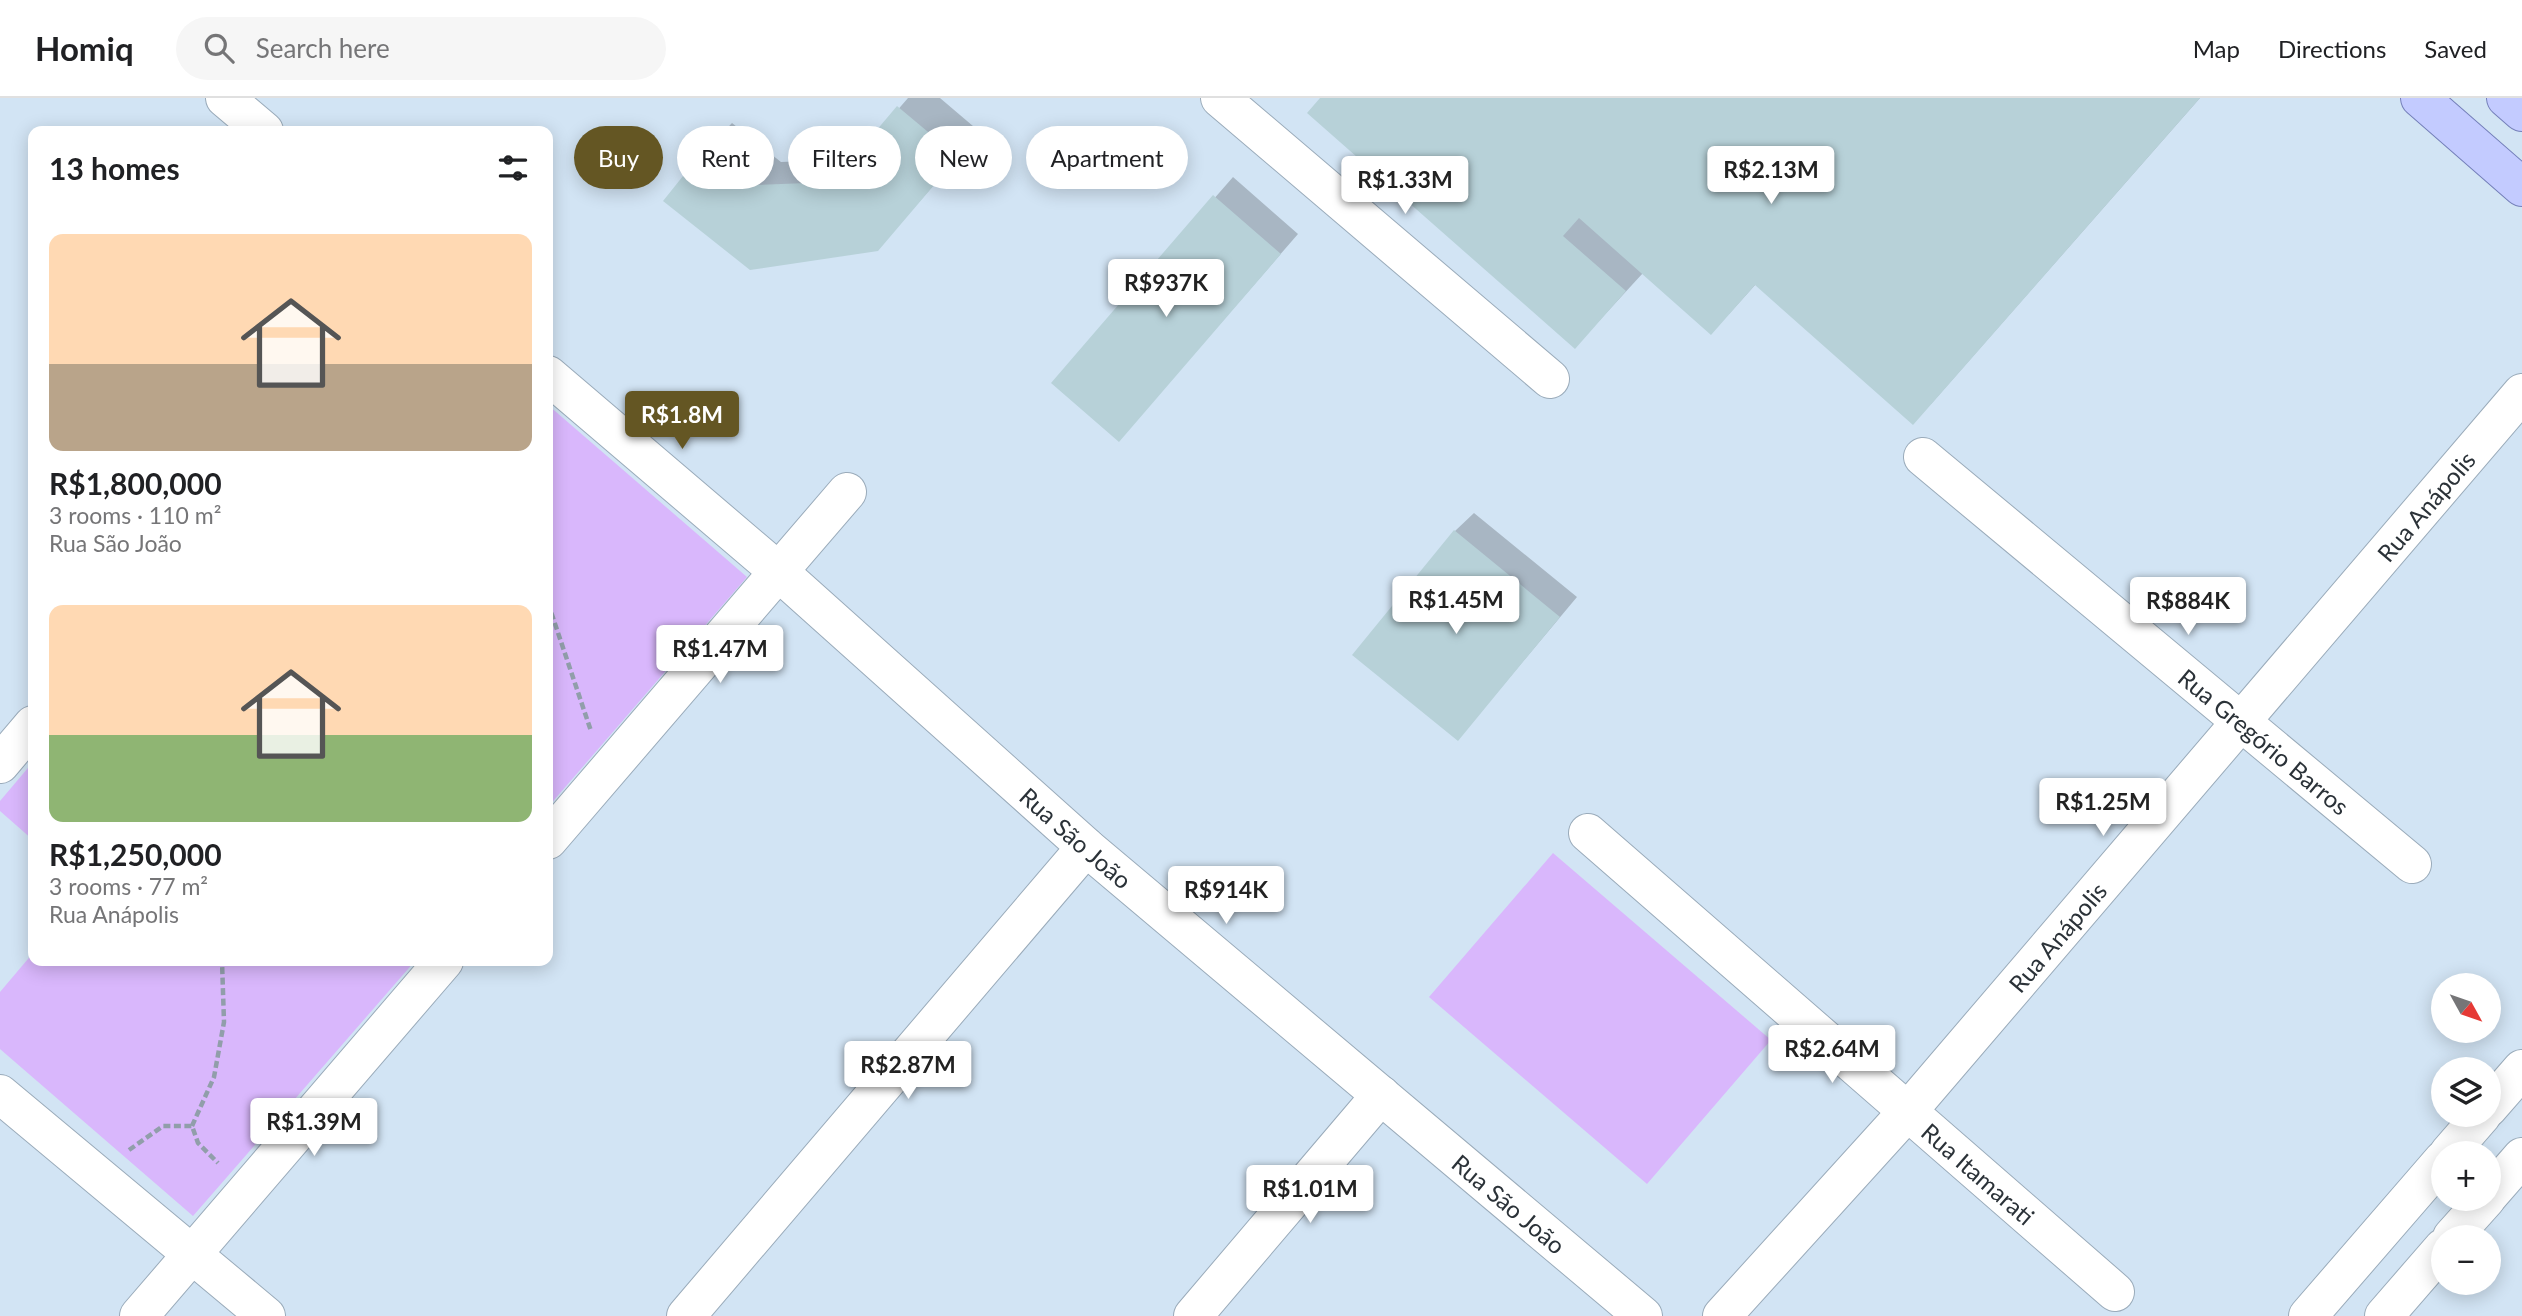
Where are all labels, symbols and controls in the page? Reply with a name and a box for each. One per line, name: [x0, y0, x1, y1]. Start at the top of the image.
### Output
search box: [176, 17, 666, 80]
text: Homiq: [35, 28, 134, 68]
icon: search: [200, 29, 238, 67]
text: Search here: [256, 32, 390, 64]
text: Map: [2193, 34, 2240, 63]
text: Directions: [2278, 34, 2386, 63]
text: Saved: [2424, 34, 2487, 63]
chip: Buy: [574, 126, 663, 189]
chip: Rent: [677, 126, 774, 189]
chip: Filters: [788, 126, 901, 189]
chip: New: [915, 126, 1012, 189]
chip: Apartment: [1026, 126, 1188, 189]
pin: R$2.13M: [1706, 146, 1836, 206]
icon: filters: [494, 149, 532, 187]
text: 13 homes: [49, 150, 180, 186]
text: R$2.13M: [1723, 155, 1819, 183]
pin: R$1.33M: [1340, 156, 1470, 216]
text: R$1.33M: [1357, 165, 1453, 193]
pin: R$937K: [1109, 260, 1223, 319]
text: R$937K: [1124, 268, 1208, 296]
icon: home: [228, 280, 354, 406]
pin: R$1.8M: [625, 392, 739, 451]
text: R$1.8M: [641, 400, 723, 428]
street label: Rua Anápolis: [2370, 445, 2481, 567]
text: R$1,800,000: [49, 465, 222, 501]
text: 3 rooms · 110 m²: [49, 501, 221, 529]
text: Rua São João: [49, 529, 182, 557]
pin: R$1.45M: [1391, 576, 1521, 636]
pin: R$884K: [2131, 578, 2245, 637]
text: R$1.45M: [1408, 585, 1504, 613]
text: R$884K: [2146, 586, 2230, 614]
pin: R$1.47M: [655, 626, 785, 685]
text: R$1.47M: [672, 634, 768, 662]
icon: home: [228, 651, 354, 777]
street label: Rua Gregório Barros: [2173, 662, 2355, 820]
pin: R$1.25M: [2038, 778, 2168, 838]
street label: Rua São João: [1014, 781, 1138, 894]
text: R$1.25M: [2055, 787, 2151, 815]
text: R$1,250,000: [49, 836, 222, 872]
pin: R$914K: [1169, 866, 1283, 926]
text: 3 rooms · 77 m²: [49, 872, 208, 900]
text: R$914K: [1184, 875, 1268, 903]
street label: Rua Anápolis: [2002, 876, 2112, 998]
text: Rua Anápolis: [49, 900, 179, 928]
north arrow: [2431, 973, 2501, 1043]
map controls: [2431, 973, 2501, 1295]
pin: R$2.64M: [1767, 1026, 1897, 1085]
text: R$2.64M: [1784, 1034, 1880, 1062]
pin: R$2.87M: [843, 1042, 973, 1101]
text: R$2.87M: [860, 1050, 956, 1078]
button: layers: [2431, 1057, 2501, 1127]
pin: R$1.39M: [249, 1098, 379, 1158]
text: R$1.39M: [266, 1107, 362, 1135]
street label: Rua Itamarati: [1916, 1116, 2041, 1230]
button: +: [2431, 1141, 2501, 1211]
street label: Rua São João: [1447, 1148, 1572, 1259]
pin: R$1.01M: [1245, 1166, 1375, 1225]
text: R$1.01M: [1262, 1174, 1358, 1202]
button: −: [2431, 1225, 2501, 1295]

